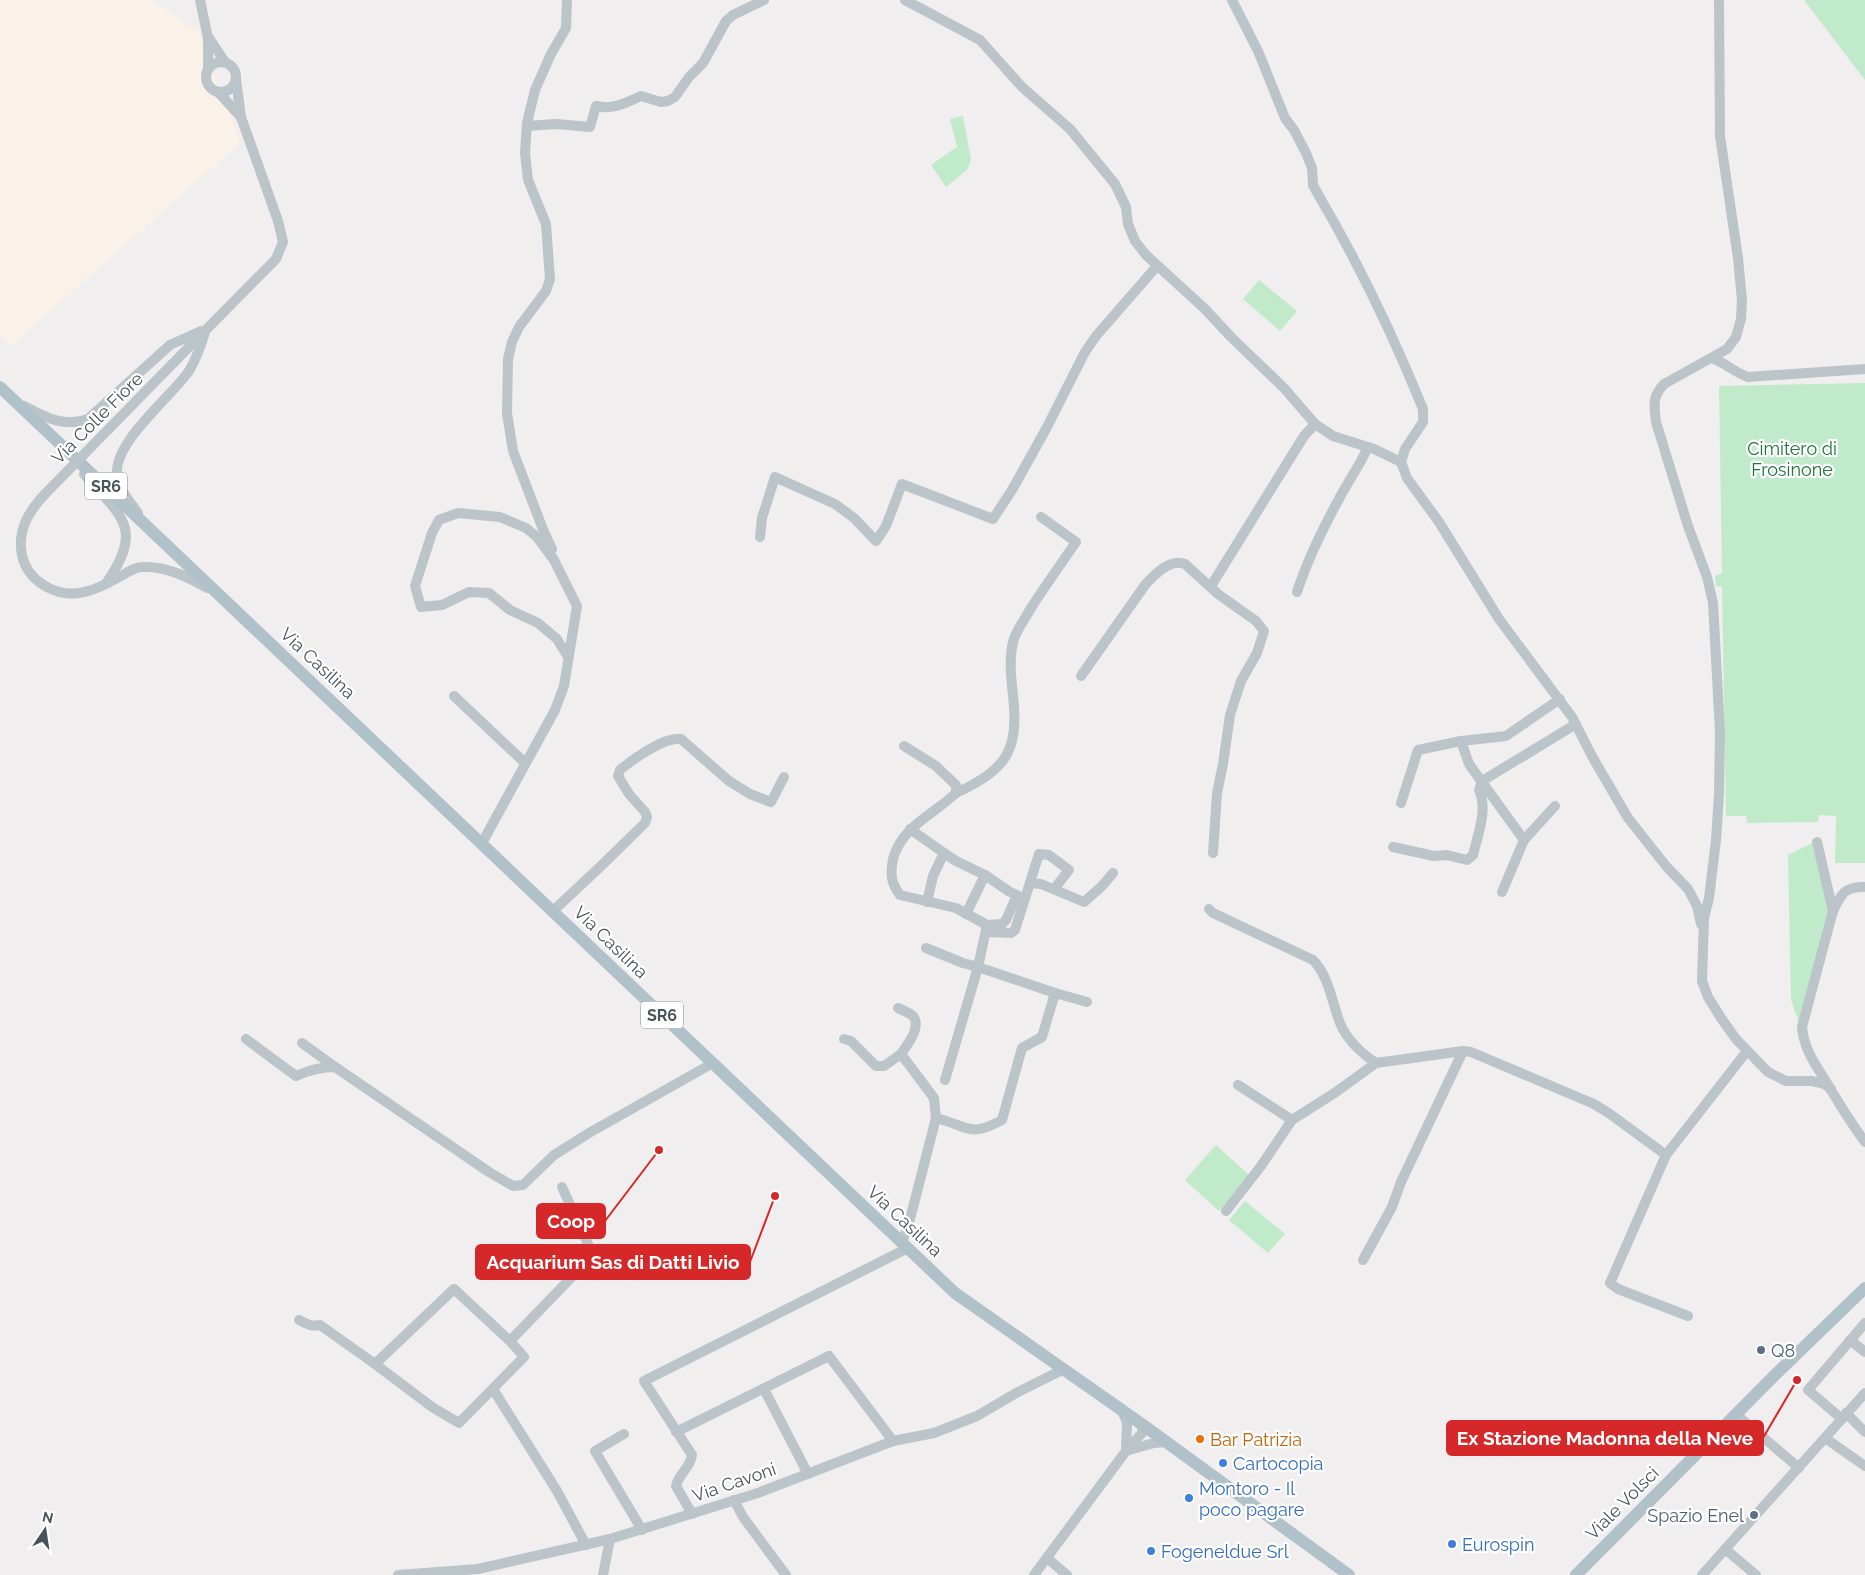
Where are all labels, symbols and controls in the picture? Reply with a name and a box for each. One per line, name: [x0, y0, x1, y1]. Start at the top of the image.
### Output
street label: Via Colle Fiore: [47, 368, 147, 468]
park label: Cimitero di Frosinone: [1747, 438, 1837, 480]
road number: SR6: [85, 472, 127, 500]
street label: Via Casilina: [276, 623, 360, 703]
street label: Via Casilina: [570, 902, 652, 982]
road number: SR6: [641, 1002, 683, 1028]
street label: Via Casilina: [863, 1181, 947, 1261]
callout: Coop: [537, 1204, 605, 1238]
text: Coop: [547, 1210, 595, 1232]
callout: Acquarium Sas di Datti Livio: [476, 1245, 750, 1279]
text: Acquarium Sas di Datti Livio: [486, 1251, 740, 1273]
place label: Q8: [1771, 1340, 1795, 1361]
marker: Q8: [1755, 1344, 1767, 1356]
callout: Ex Stazione Madonna della Neve: [1447, 1421, 1763, 1455]
text: Ex Stazione Madonna della Neve: [1457, 1427, 1753, 1449]
place label: Bar Patrizia: [1210, 1429, 1302, 1450]
marker: Bar Patrizia: [1194, 1433, 1206, 1445]
place label: Cartocopia: [1233, 1453, 1323, 1474]
marker: Cartocopia: [1217, 1457, 1229, 1469]
street label: Via Cavoni: [690, 1458, 778, 1506]
street label: Viale Volsci: [1581, 1462, 1663, 1544]
place label: Montoro - Il poco pagare: [1199, 1478, 1305, 1520]
marker: Montoro - Il poco pagare: [1183, 1492, 1195, 1504]
north arrow: [20, 1505, 70, 1555]
place label: Spazio Enel: [1647, 1505, 1744, 1526]
text: N: [41, 1508, 55, 1526]
marker: Spazio Enel: [1748, 1509, 1760, 1521]
place label: Eurospin: [1462, 1534, 1534, 1555]
marker: Eurospin: [1446, 1538, 1458, 1550]
place label: Fogeneldue Srl: [1161, 1541, 1289, 1562]
marker: Fogeneldue Srl: [1145, 1545, 1157, 1557]

